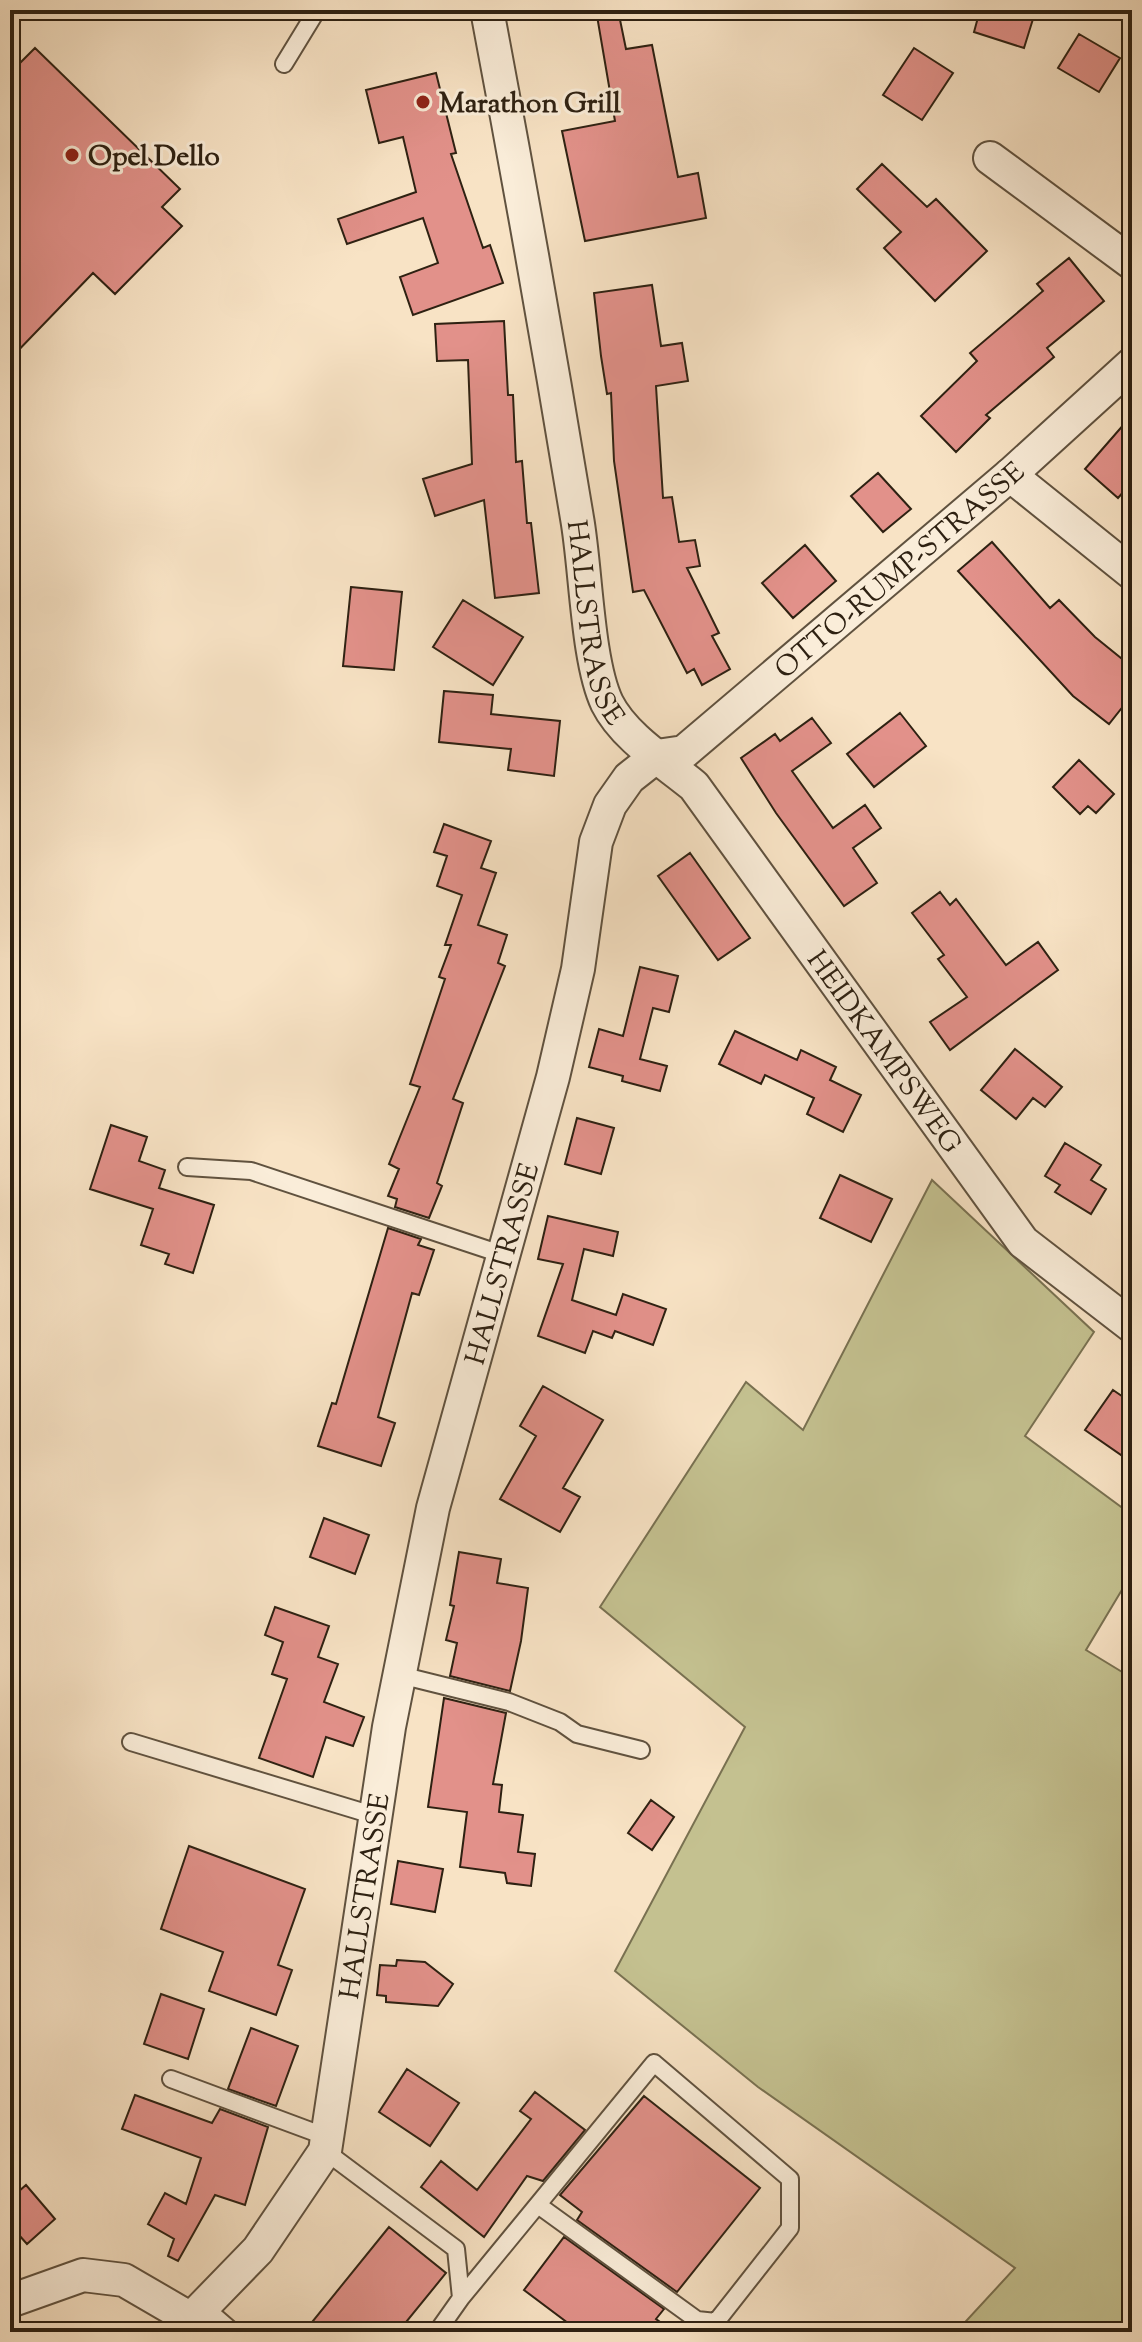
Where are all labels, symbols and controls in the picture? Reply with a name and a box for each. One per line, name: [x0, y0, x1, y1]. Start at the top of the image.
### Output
place label: Marathon Grill: [439, 85, 621, 125]
marker: Marathon Grill: [414, 93, 432, 111]
place label: Opel Dello: [88, 138, 220, 178]
marker: Opel Dello: [63, 146, 81, 164]
street label: OTTO-RUMP-STRASSE: [767, 454, 1035, 690]
street label: HALLSTRASSE: [555, 518, 633, 735]
street label: HEIDKAMPSWEG: [796, 943, 970, 1163]
street label: HALLSTRASSE: [457, 1159, 551, 1370]
street label: HALLSTRASSE: [331, 1791, 402, 2002]

